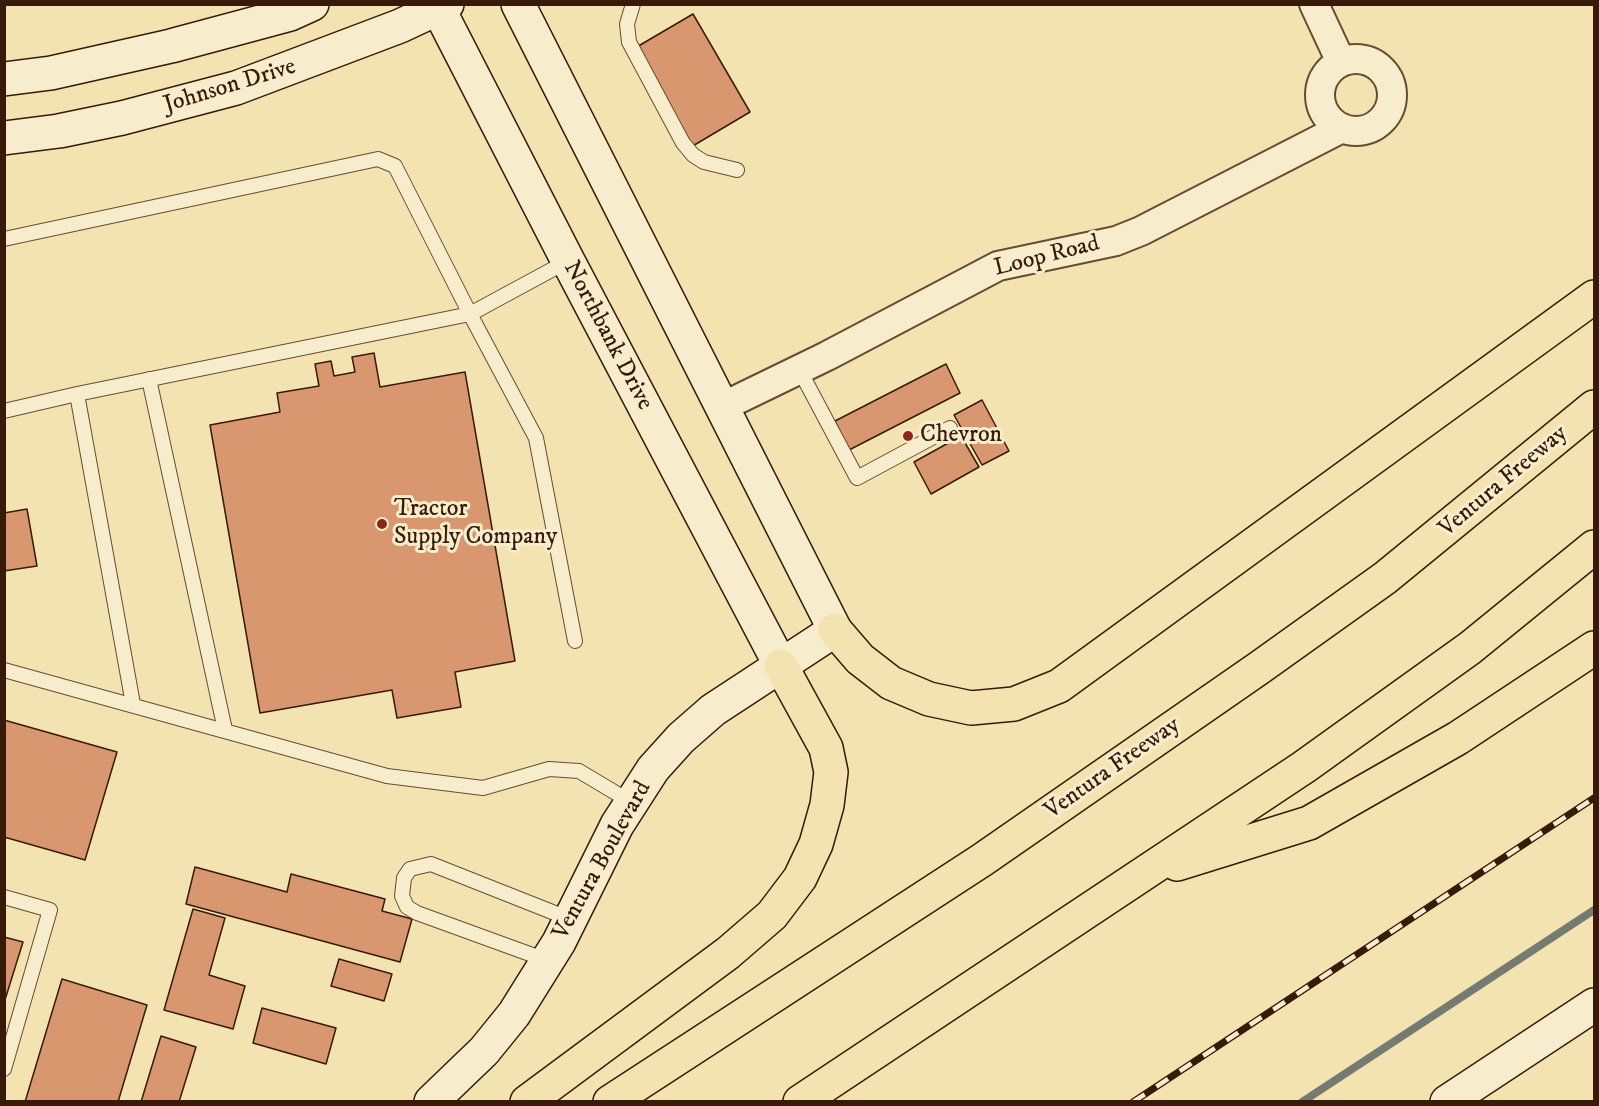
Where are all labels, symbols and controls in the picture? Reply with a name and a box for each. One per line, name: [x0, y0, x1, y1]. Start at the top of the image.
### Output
street label: Johnson Drive: [160, 53, 300, 121]
street label: Loop Road: [991, 230, 1103, 284]
street label: Northbank Drive: [556, 257, 658, 415]
street label: Ventura Freeway: [1434, 420, 1574, 544]
place label: Chevron: [920, 422, 1002, 450]
marker: Chevron: [901, 429, 915, 443]
place label: Tractor Supply Company: [394, 496, 557, 552]
marker: Tractor Supply Company: [375, 517, 389, 531]
street label: Ventura Freeway: [1040, 712, 1186, 826]
street label: Ventura Boulevard: [548, 777, 658, 945]

